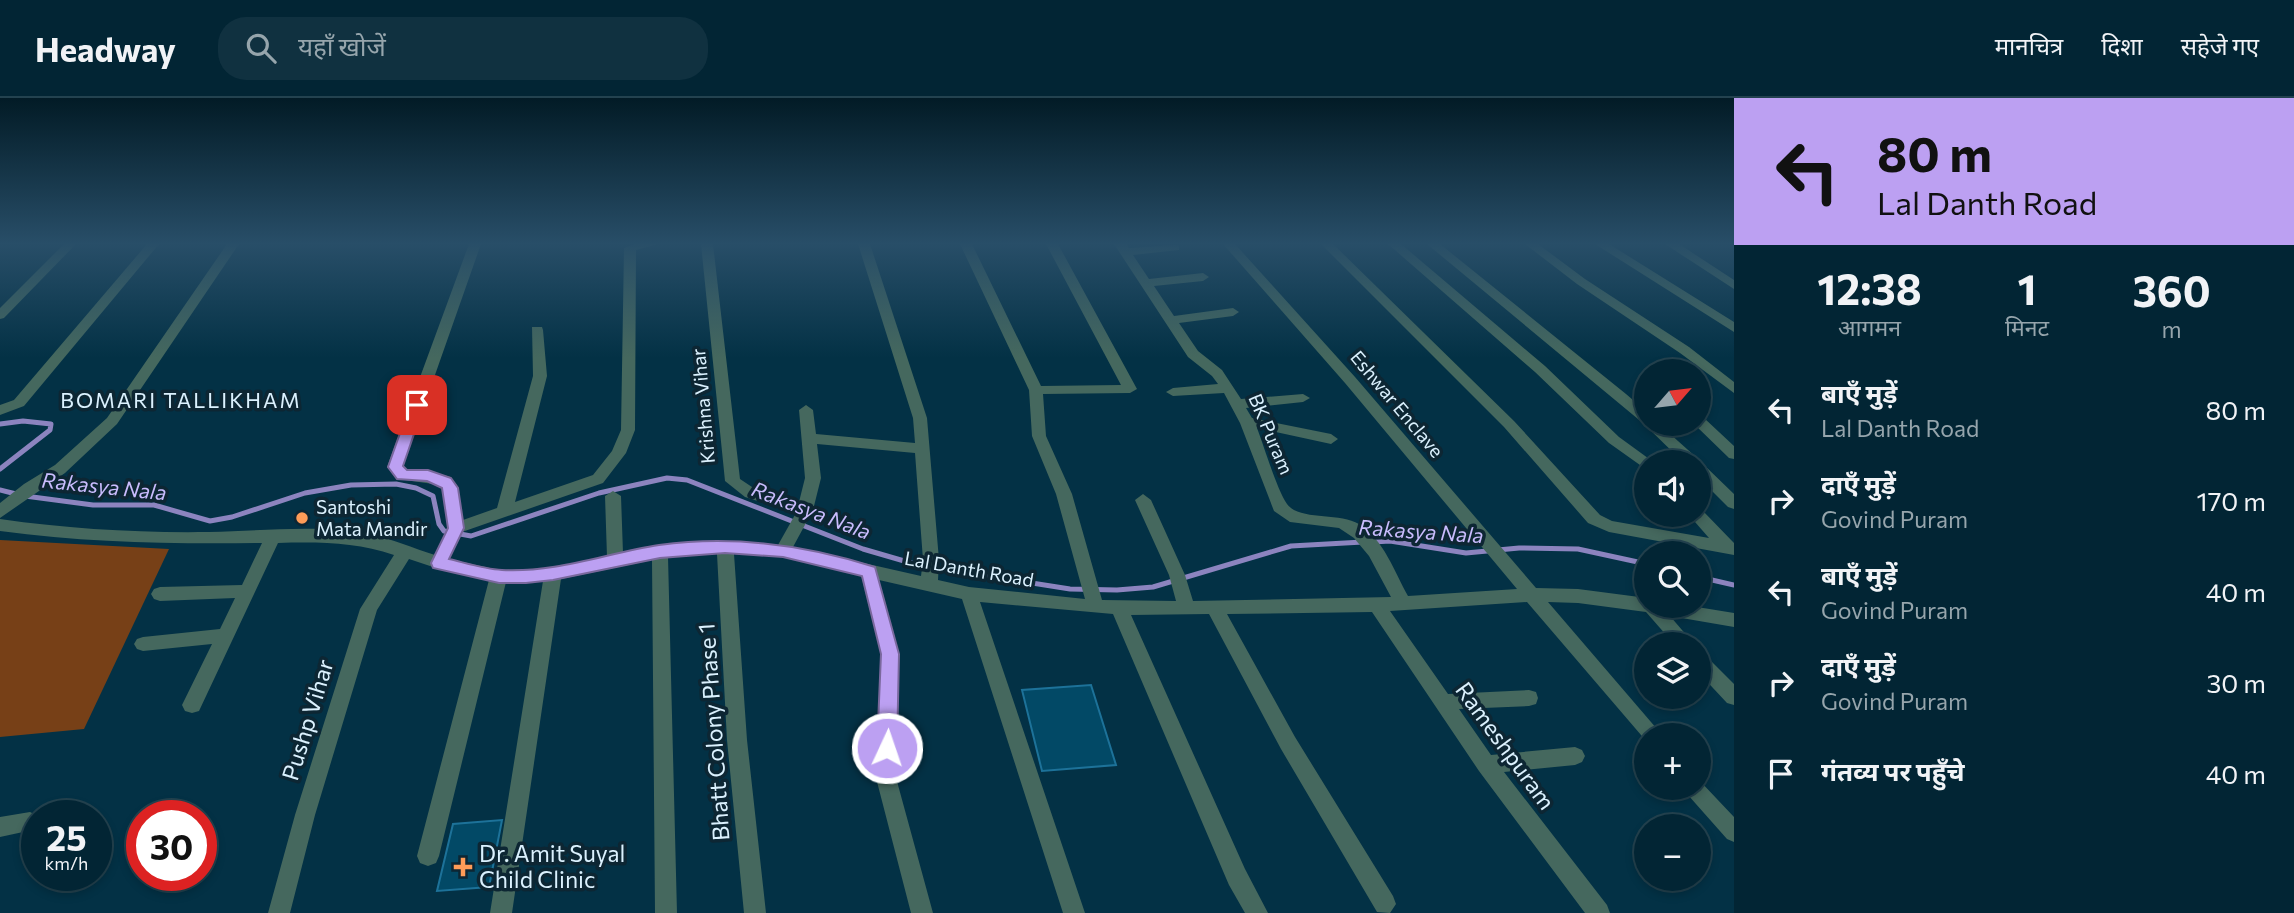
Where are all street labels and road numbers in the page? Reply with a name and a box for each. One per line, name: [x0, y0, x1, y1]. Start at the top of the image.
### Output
street label: Eshwar Enclave: [1346, 346, 1449, 462]
street label: Krishna Vihar: [686, 347, 719, 465]
street label: BK Puram: [1244, 390, 1299, 477]
street label: Lal Danth Road: [903, 546, 1035, 591]
street label: Bhatt Colony Phase 1: [691, 622, 735, 842]
street label: Pushp Vihar: [275, 656, 339, 784]
street label: Rameshpuram: [1450, 676, 1561, 815]

